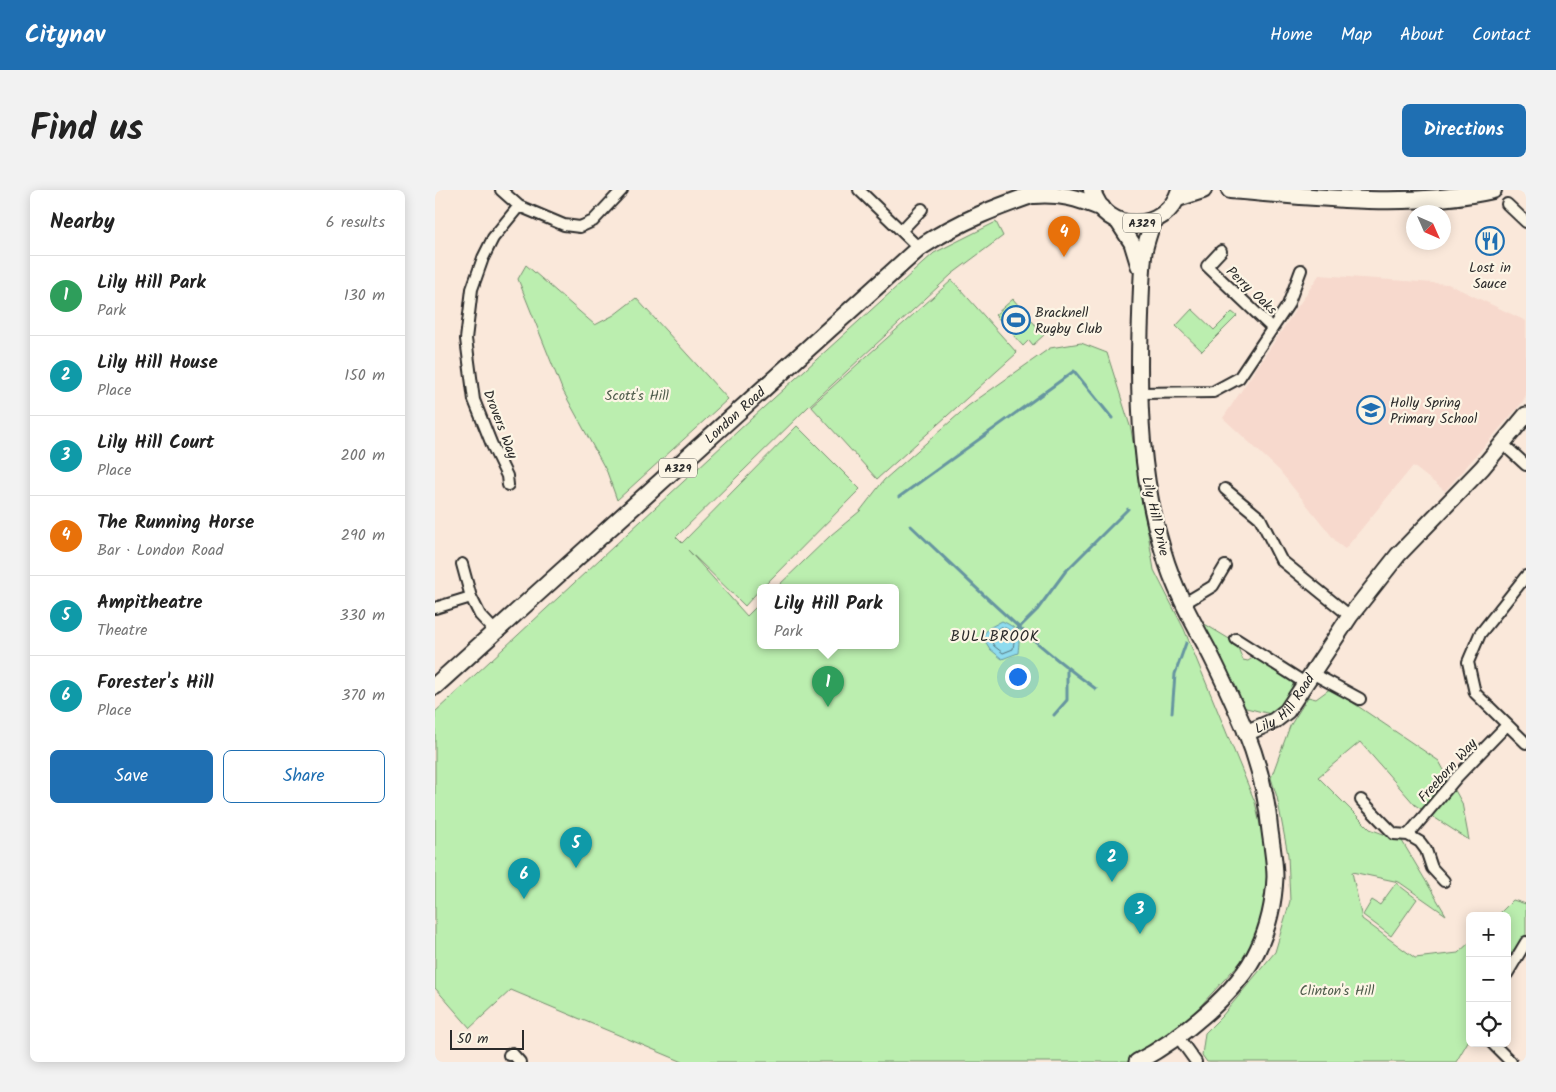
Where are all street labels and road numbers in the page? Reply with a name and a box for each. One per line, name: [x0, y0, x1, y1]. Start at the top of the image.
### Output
road number: A329: [1123, 213, 1161, 232]
street label: Perry Oaks: [1221, 261, 1282, 320]
street label: London Road: [700, 381, 772, 449]
street label: Drovers Way: [477, 387, 523, 463]
road number: A329: [659, 458, 697, 478]
street label: Lily Hill Drive: [1135, 474, 1175, 559]
street label: Lily Hill Road: [1251, 669, 1321, 740]
street label: Freeborn Way: [1413, 733, 1483, 808]

